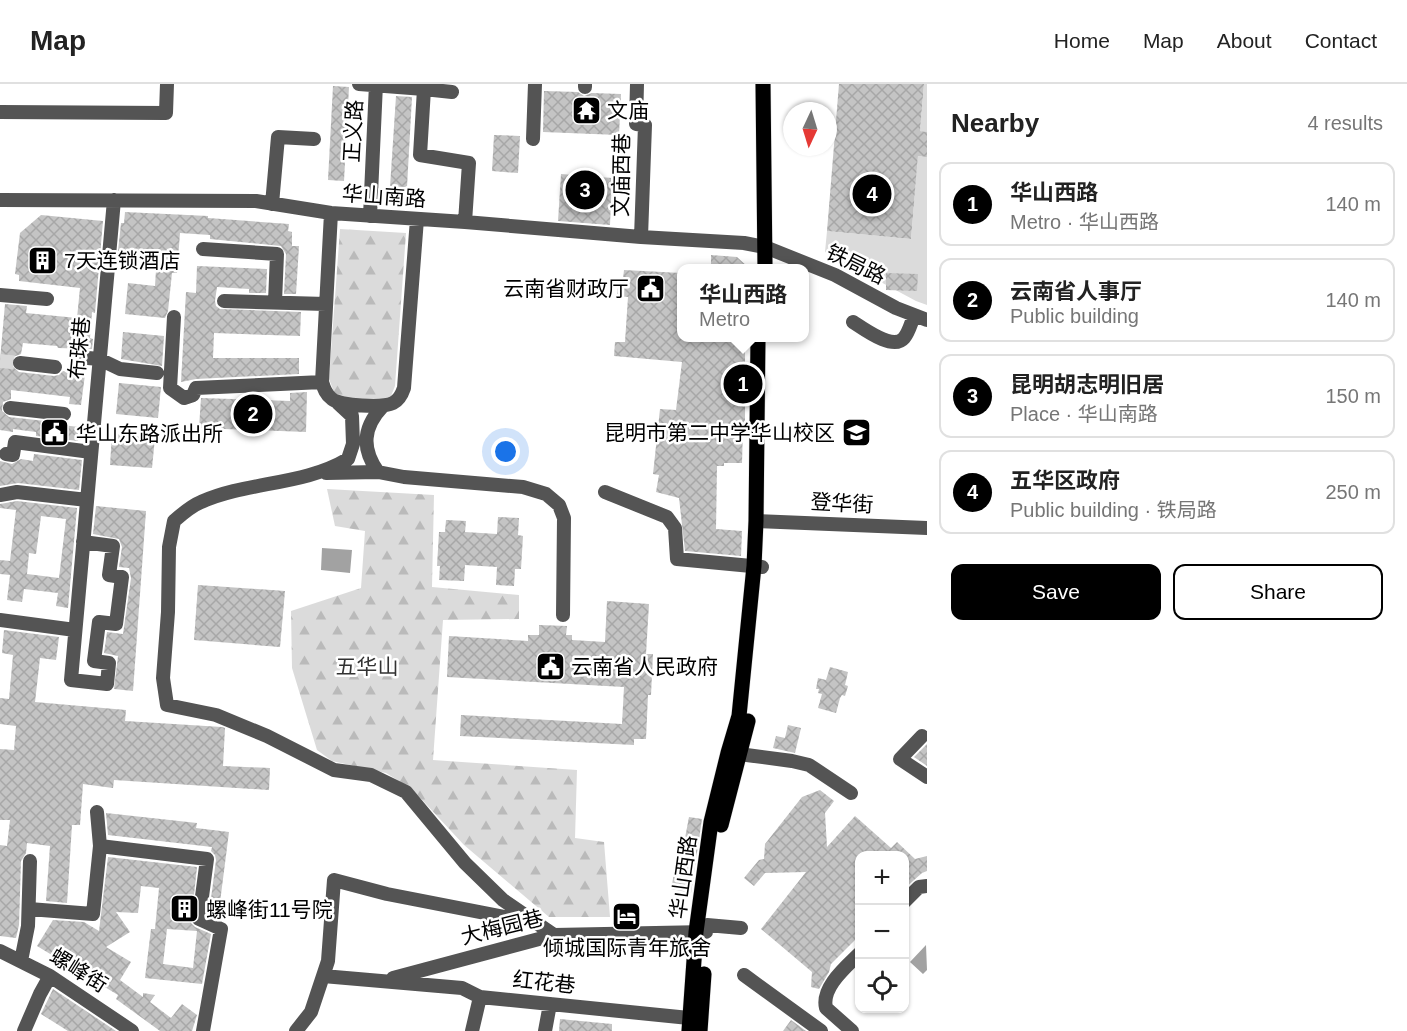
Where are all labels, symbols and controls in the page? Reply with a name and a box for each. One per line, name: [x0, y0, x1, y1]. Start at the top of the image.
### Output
text: Map: [30, 25, 86, 56]
text: Home: [1054, 29, 1110, 52]
text: Map: [1143, 29, 1184, 52]
text: About: [1217, 29, 1272, 52]
text: Contact: [1305, 29, 1377, 52]
temple icon: 文庙: [570, 94, 602, 126]
street label: 正义路: [340, 99, 366, 163]
place label: 文庙: [607, 99, 649, 122]
north arrow: [783, 102, 837, 156]
text: Nearby: [951, 108, 1039, 138]
text: 4 results: [1307, 112, 1383, 134]
street label: 文庙西巷: [609, 133, 633, 217]
pin: 3: [566, 168, 604, 212]
pin: 4: [852, 172, 892, 216]
text: 华山西路: [1010, 180, 1098, 205]
street label: 华山南路: [341, 182, 427, 210]
text: 1: [967, 193, 978, 215]
text: 140 m: [1325, 193, 1381, 215]
text: Metro · 华山西路: [1010, 211, 1159, 233]
street label: 铁局路: [823, 240, 889, 288]
building icon: 7天连锁酒店: [27, 244, 59, 276]
place label: 7天连锁酒店: [64, 249, 181, 272]
popup: [677, 264, 809, 342]
public building icon: 云南省财政厅: [634, 272, 666, 304]
place label: 云南省财政厅: [503, 277, 629, 300]
text: 云南省人事厅: [1010, 279, 1142, 304]
text: 华山西路: [699, 282, 787, 307]
text: 2: [967, 289, 978, 311]
text: 140 m: [1325, 289, 1381, 311]
text: Public building: [1010, 305, 1139, 327]
text: Metro: [699, 308, 750, 330]
street label: 布珠巷: [65, 316, 93, 380]
pin: 1: [724, 362, 762, 406]
text: 昆明胡志明旧居: [1010, 372, 1164, 397]
text: 3: [967, 385, 978, 407]
text: 150 m: [1325, 385, 1381, 407]
pin: 2: [234, 392, 272, 436]
text: Place · 华山南路: [1010, 403, 1158, 425]
school or university icon: 昆明市第二中学华山校区: [840, 416, 872, 448]
public building icon: 华山东路派出所: [39, 417, 71, 449]
place label: 昆明市第二中学华山校区: [604, 421, 835, 444]
place label: 华山东路派出所: [76, 422, 223, 445]
your location: [491, 437, 520, 466]
text: 五华区政府: [1010, 468, 1120, 493]
text: 4: [967, 481, 978, 503]
text: 250 m: [1325, 481, 1381, 503]
street label: 登华街: [810, 490, 874, 516]
text: Public building · 铁局路: [1010, 499, 1217, 521]
button: Save: [951, 564, 1161, 620]
button: Share: [1173, 564, 1383, 620]
public building icon: 云南省人民政府: [534, 650, 566, 682]
park label: 五华山: [336, 655, 399, 678]
place label: 云南省人民政府: [571, 655, 718, 678]
street label: 华山西路: [666, 834, 700, 920]
map controls: [855, 851, 909, 1013]
button: +: [855, 851, 909, 905]
building icon: 螺峰街11号院: [169, 893, 201, 925]
place label: 螺峰街11号院: [206, 898, 333, 921]
hotel icon: 倾城国际青年旅舍: [611, 900, 643, 932]
button: −: [855, 905, 909, 959]
street label: 大梅园巷: [458, 906, 546, 948]
place label: 倾城国际青年旅舍: [543, 936, 711, 959]
street label: 螺峰街: [46, 944, 112, 996]
button: locate: [855, 959, 909, 1013]
street label: 红花巷: [511, 967, 577, 997]

